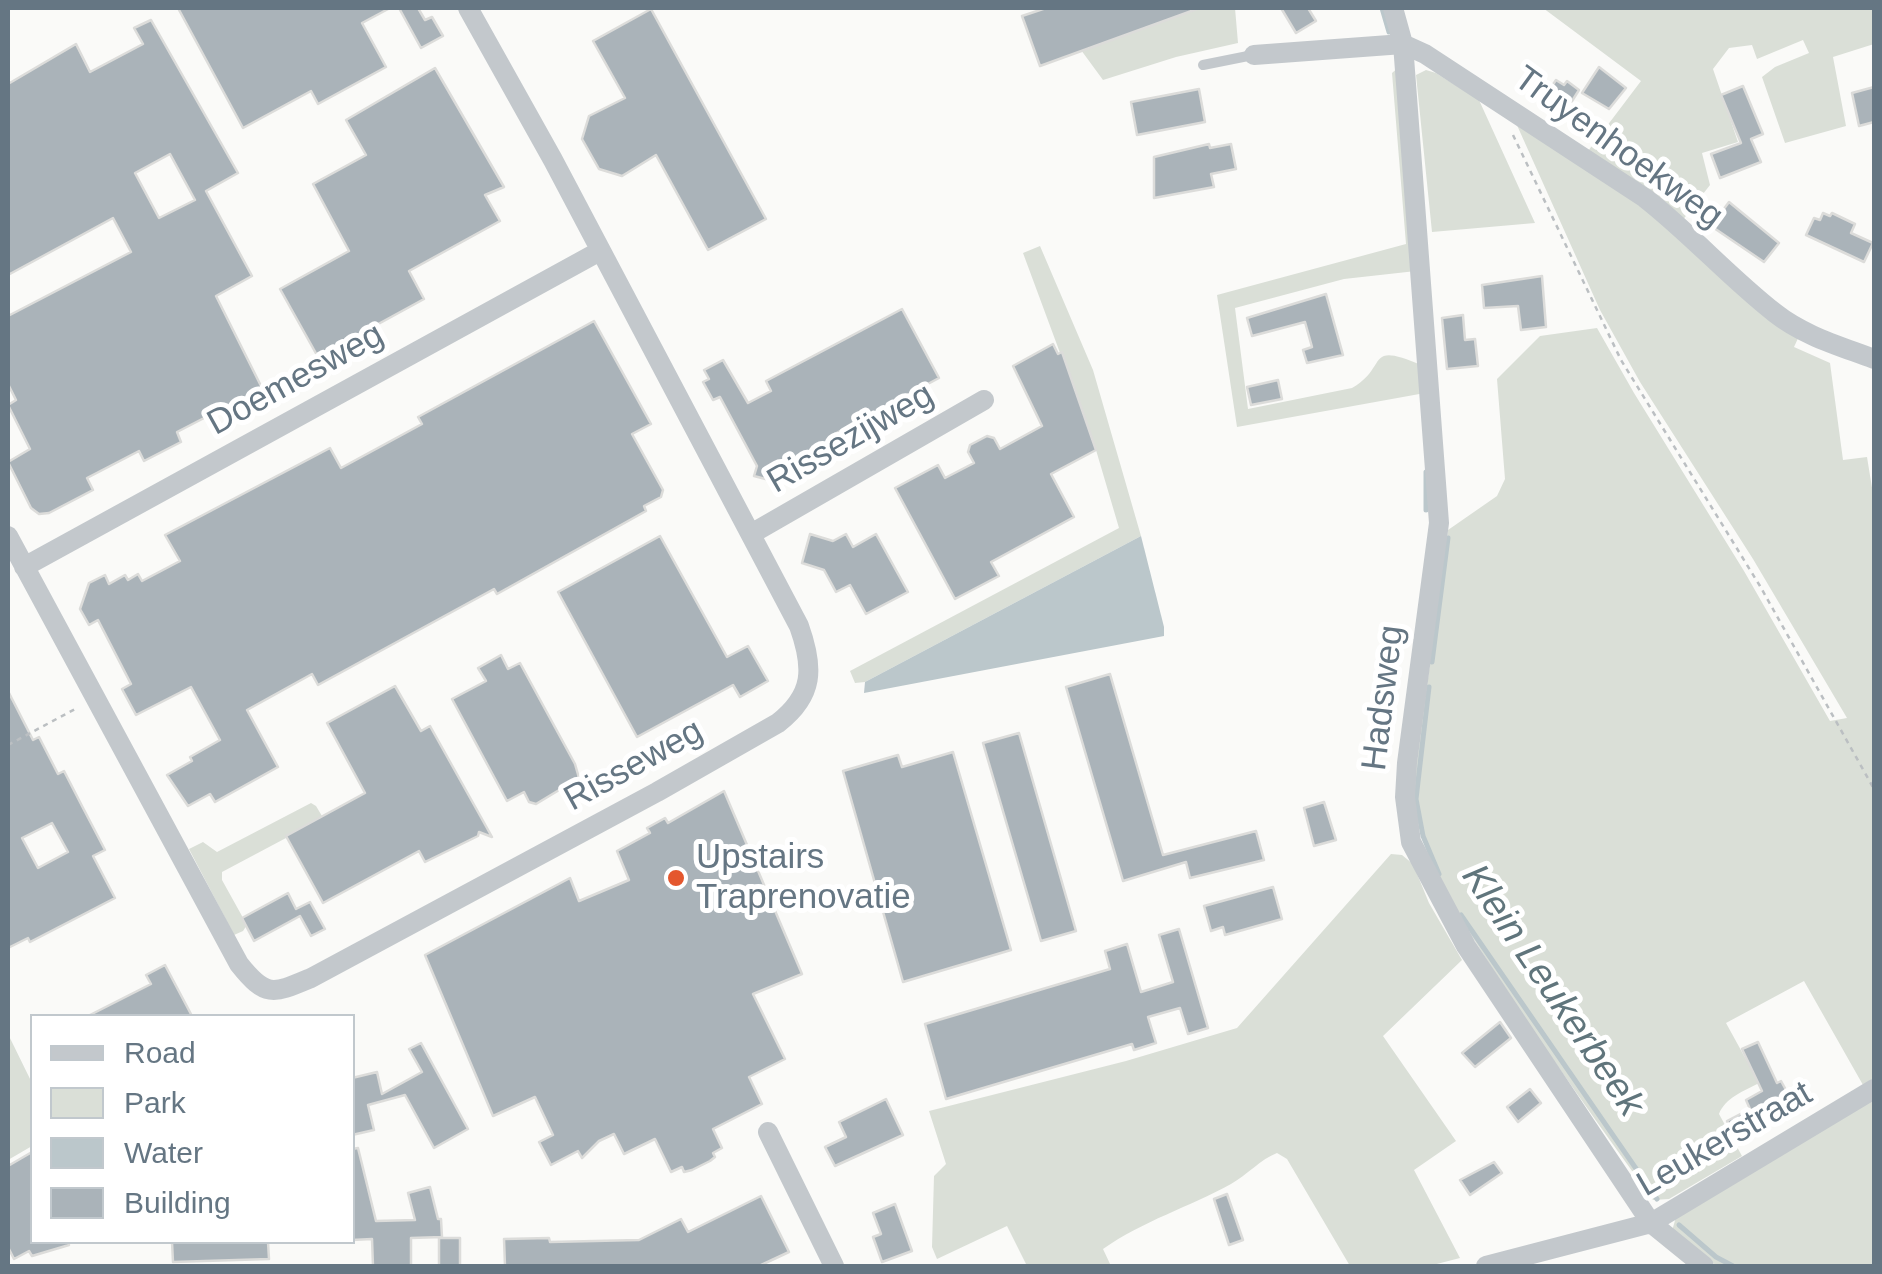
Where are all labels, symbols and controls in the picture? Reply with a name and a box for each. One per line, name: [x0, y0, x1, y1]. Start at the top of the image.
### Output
street label: Truyenhoekweg: [1505, 58, 1731, 238]
street label: Doemesweg: [201, 314, 391, 446]
street label: Rissezijweg: [760, 375, 942, 503]
street label: Hadsweg: [1354, 623, 1414, 773]
street label: Risseweg: [557, 711, 711, 821]
place label: Upstairs Traprenovatie: [696, 837, 911, 919]
water label: Klein Leukerbeek: [1451, 857, 1653, 1125]
marker: Upstairs Traprenovatie: [665, 867, 687, 889]
legend: [30, 1014, 355, 1244]
text: Road: [124, 1036, 196, 1069]
street label: Leukerstraat: [1630, 1073, 1820, 1207]
text: Park: [124, 1086, 186, 1119]
text: Water: [124, 1136, 203, 1169]
text: Building: [124, 1186, 231, 1219]

